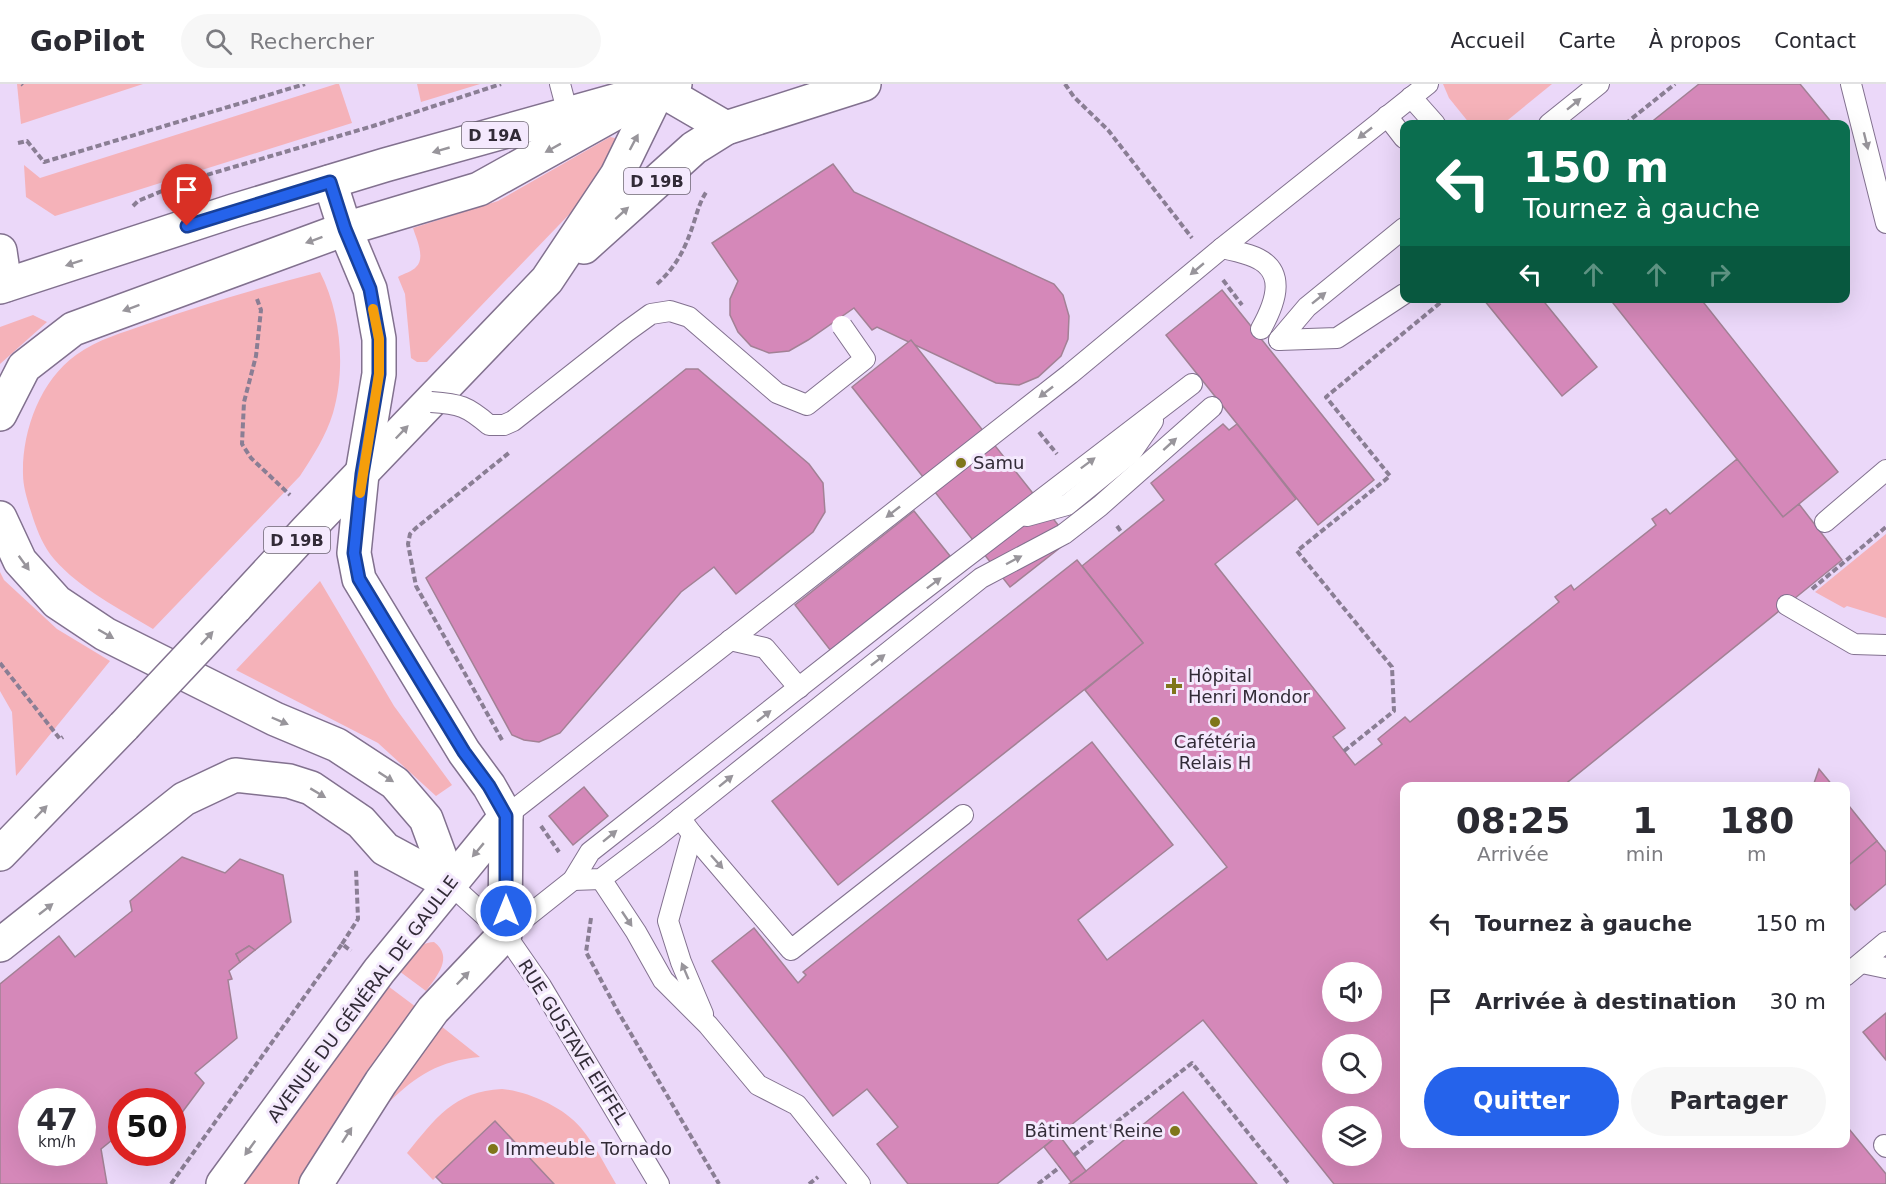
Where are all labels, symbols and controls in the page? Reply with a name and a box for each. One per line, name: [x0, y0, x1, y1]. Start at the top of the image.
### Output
search box: [181, 14, 601, 68]
text: GoPilot: [30, 25, 145, 58]
icon: search: [202, 25, 235, 58]
text: Rechercher: [250, 29, 374, 54]
text: Accueil: [1450, 29, 1525, 53]
text: Carte: [1558, 29, 1616, 53]
text: À propos: [1649, 29, 1741, 53]
text: Contact: [1774, 29, 1856, 53]
one-way arrow: [1566, 99, 1581, 111]
road number: D 19A: [462, 122, 528, 148]
one-way arrow: [1357, 126, 1373, 139]
one-way arrow: [1861, 132, 1871, 150]
one-way arrow: [629, 133, 639, 151]
one-way arrow: [545, 142, 561, 153]
text: 150 m: [1523, 143, 1669, 192]
icon: left: [1424, 144, 1502, 222]
one-way arrow: [432, 145, 450, 155]
pin: [161, 164, 212, 226]
road number: D 19B: [624, 168, 690, 194]
icon: arrive: [170, 173, 203, 206]
text: Tournez à gauche: [1523, 193, 1760, 224]
one-way arrow: [614, 207, 629, 220]
one-way arrow: [305, 236, 323, 246]
icon: left: [1514, 258, 1547, 291]
icon: ahead: [1577, 258, 1610, 291]
icon: ahead: [1640, 258, 1673, 291]
icon: right: [1703, 258, 1736, 291]
one-way arrow: [65, 259, 83, 268]
one-way arrow: [1189, 262, 1205, 275]
one-way arrow: [1312, 292, 1327, 304]
one-way arrow: [122, 303, 140, 313]
one-way arrow: [1038, 385, 1054, 398]
one-way arrow: [395, 425, 409, 440]
one-way arrow: [1162, 438, 1177, 451]
place label: Samu: [973, 452, 1024, 473]
marker: Samu: [954, 456, 968, 470]
one-way arrow: [1079, 457, 1095, 469]
one-way arrow: [885, 505, 900, 517]
road number: D 19B: [264, 527, 330, 553]
one-way arrow: [18, 555, 30, 571]
one-way arrow: [1006, 555, 1023, 565]
one-way arrow: [926, 577, 942, 589]
one-way arrow: [98, 628, 114, 639]
one-way arrow: [200, 631, 213, 646]
one-way arrow: [871, 654, 886, 666]
place label: Hôpital Henri Mondor: [1188, 665, 1311, 707]
marker: Hôpital Henri Mondor: [1165, 677, 1183, 695]
one-way arrow: [756, 710, 771, 722]
marker: Cafétéria Relais H: [1208, 715, 1222, 729]
one-way arrow: [272, 717, 289, 726]
place label: Cafétéria Relais H: [1174, 731, 1256, 773]
one-way arrow: [378, 771, 394, 782]
one-way arrow: [718, 775, 734, 788]
one-way arrow: [310, 788, 327, 798]
text: 08:25: [1456, 800, 1570, 841]
text: 1: [1632, 800, 1657, 841]
text: 180: [1719, 800, 1794, 841]
one-way arrow: [33, 805, 47, 819]
one-way arrow: [602, 830, 617, 843]
one-way arrow: [471, 842, 484, 858]
text: Arrivée: [1477, 842, 1549, 866]
text: min: [1626, 842, 1664, 866]
text: m: [1747, 842, 1767, 866]
one-way arrow: [710, 854, 723, 869]
street label: AVENUE DU GÉNÉRAL DE GAULLE: [263, 871, 462, 1126]
position arrow: [474, 879, 538, 943]
one-way arrow: [38, 902, 54, 915]
icon: left: [1424, 907, 1457, 940]
one-way arrow: [622, 910, 633, 927]
text: Tournez à gauche: [1475, 911, 1692, 936]
text: 150 m: [1756, 911, 1826, 936]
street label: RUE GUSTAVE EIFFEL: [514, 955, 633, 1128]
one-way arrow: [680, 962, 689, 980]
map controls: [1322, 962, 1382, 1166]
button: sound: [1322, 962, 1382, 1022]
one-way arrow: [456, 971, 470, 986]
icon: arrive: [1424, 985, 1457, 1018]
text: Arrivée à destination: [1475, 989, 1737, 1014]
text: 30 m: [1770, 989, 1826, 1014]
button: search: [1322, 1034, 1382, 1094]
button: Quitter: [1424, 1067, 1619, 1136]
button: Partager: [1631, 1067, 1826, 1136]
speed limit sign: 50: [108, 1088, 186, 1166]
text: 47: [36, 1102, 78, 1137]
button: layers: [1322, 1106, 1382, 1166]
place label: Bâtiment Reine: [1025, 1120, 1163, 1141]
marker: Bâtiment Reine: [1168, 1124, 1182, 1138]
one-way arrow: [342, 1127, 353, 1143]
text: km/h: [38, 1133, 76, 1151]
place label: Immeuble Tornado: [505, 1138, 672, 1159]
one-way arrow: [244, 1140, 256, 1155]
marker: Immeuble Tornado: [486, 1142, 500, 1156]

